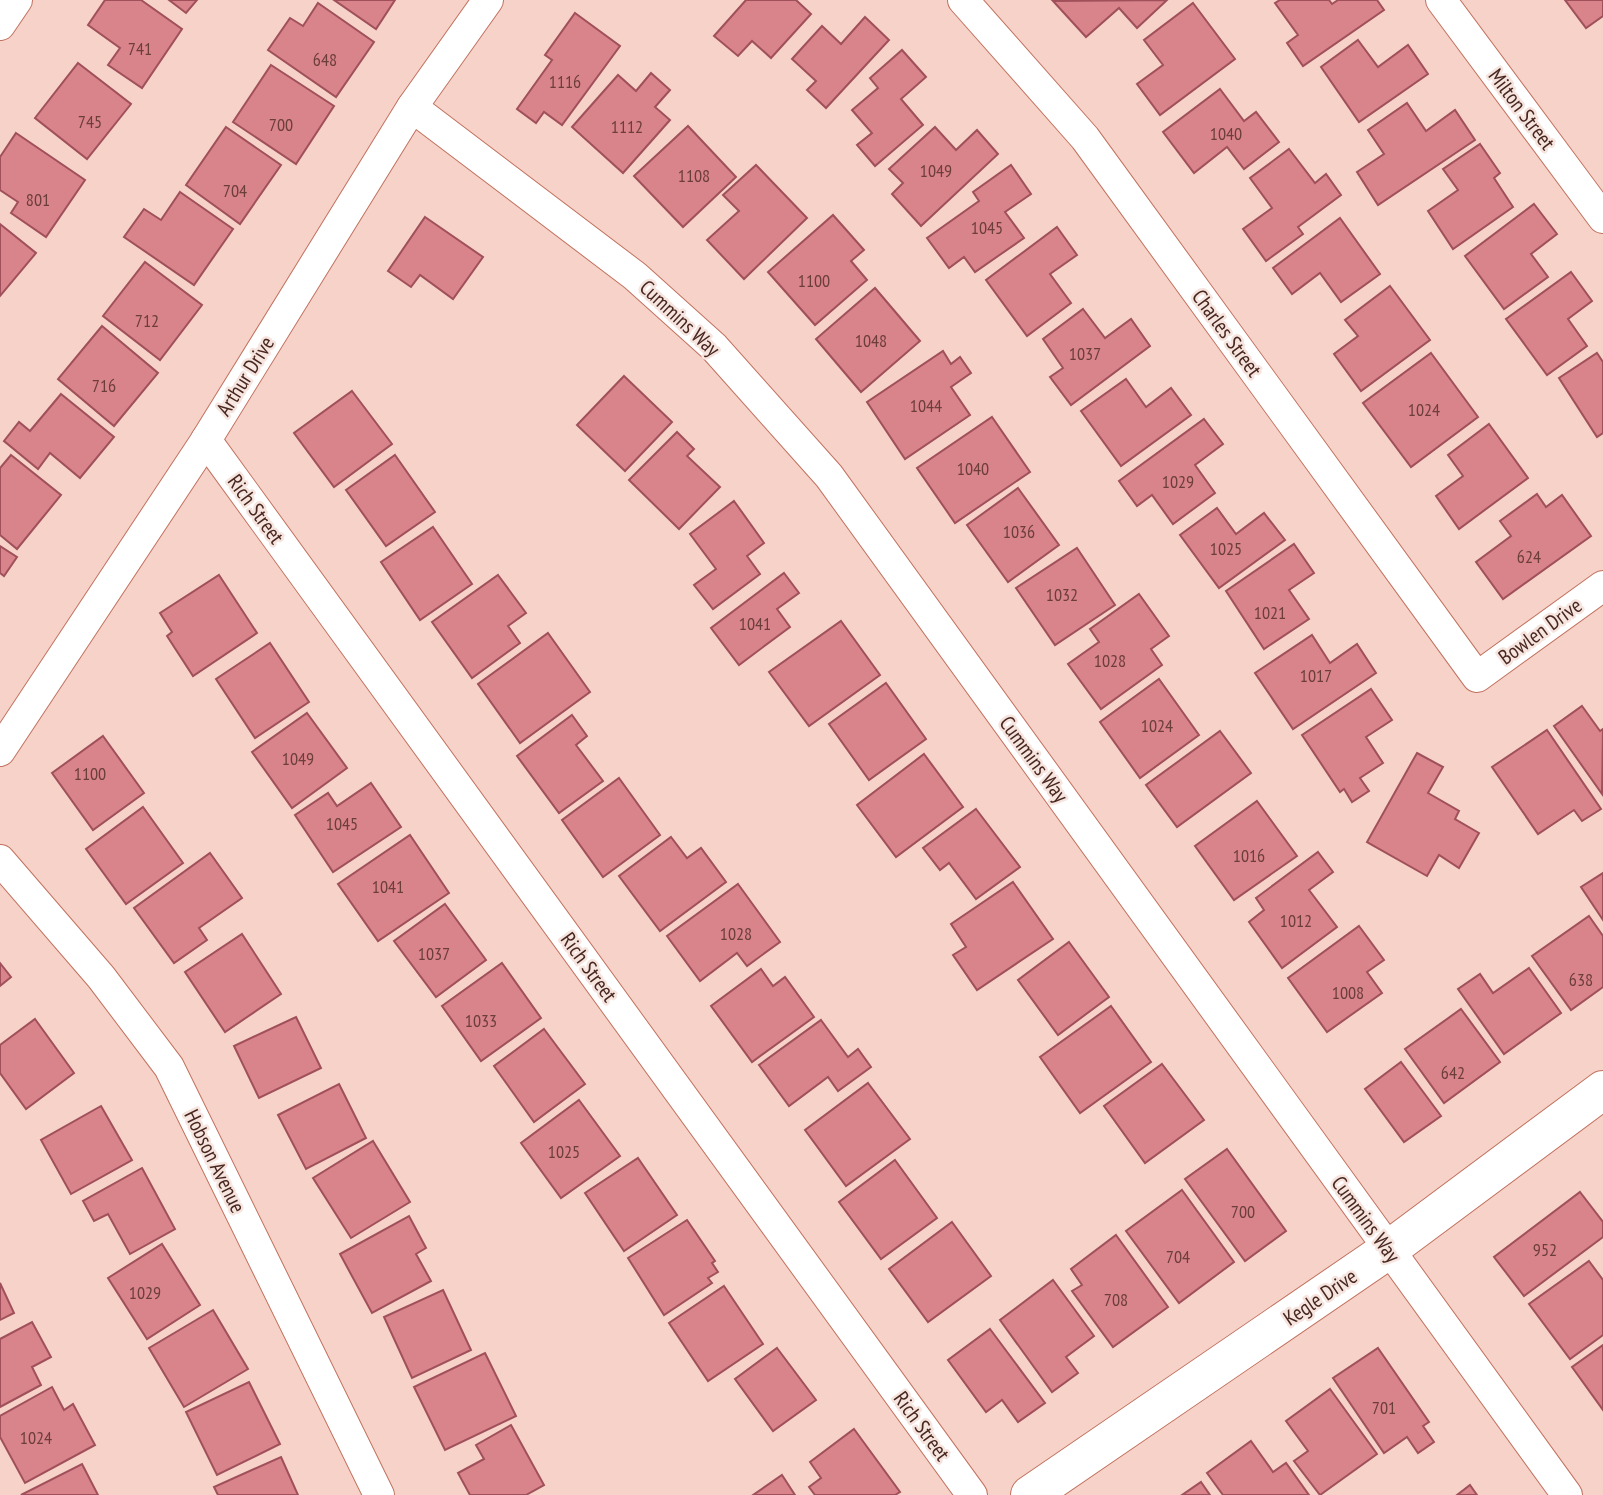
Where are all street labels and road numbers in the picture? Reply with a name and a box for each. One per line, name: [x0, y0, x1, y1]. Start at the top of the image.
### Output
street label: Milton Street: [1483, 63, 1561, 155]
street label: Cummins Way: [634, 274, 726, 362]
street label: Charles Street: [1186, 284, 1268, 382]
street label: Arthur Drive: [210, 331, 280, 421]
street label: Rich Street: [222, 469, 290, 549]
street label: Bowlen Drive: [1493, 592, 1587, 670]
street label: Cummins Way: [994, 710, 1075, 808]
street label: Rich Street: [555, 927, 623, 1007]
street label: Hobson Avenue: [178, 1105, 252, 1217]
street label: Cummins Way: [1326, 1170, 1407, 1268]
street label: Kegle Drive: [1278, 1263, 1362, 1331]
street label: Rich Street: [888, 1386, 956, 1466]

